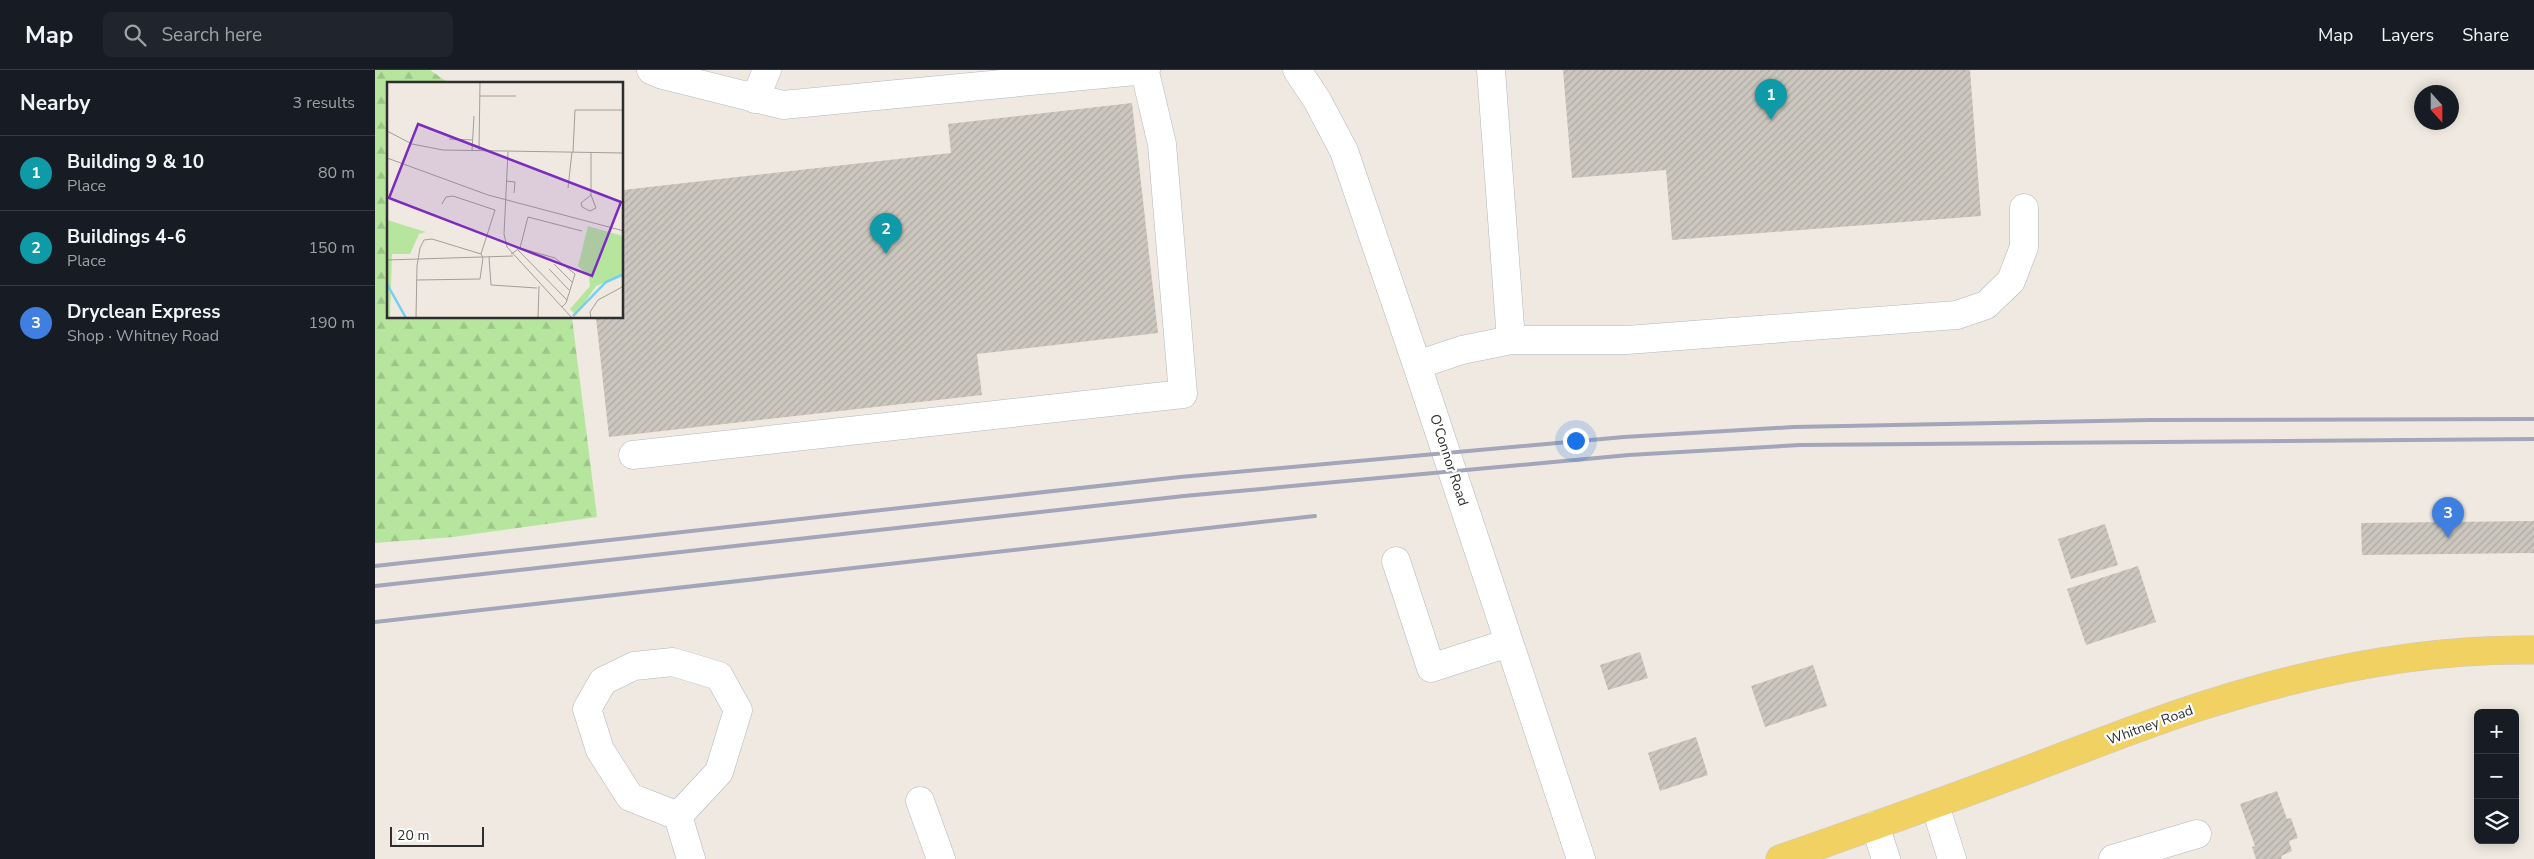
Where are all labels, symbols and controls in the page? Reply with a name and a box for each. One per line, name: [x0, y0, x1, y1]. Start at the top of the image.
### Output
search box: [103, 12, 453, 57]
text: Map: [25, 19, 73, 51]
icon: search: [121, 21, 149, 49]
text: Search here: [161, 22, 262, 48]
text: Map: [2318, 23, 2353, 47]
text: Layers: [2381, 23, 2434, 47]
text: Share: [2462, 23, 2509, 47]
pin: 1: [1755, 79, 1787, 120]
inset map: [387, 82, 624, 319]
north arrow: [2414, 85, 2459, 130]
text: Nearby: [20, 89, 90, 117]
text: 3 results: [293, 92, 355, 114]
text: Building 9 & 10: [67, 149, 204, 175]
text: 1: [31, 162, 41, 184]
text: 80 m: [318, 162, 355, 184]
text: Place: [67, 175, 106, 197]
pin: 2: [870, 213, 902, 254]
text: Buildings 4-6: [67, 224, 186, 250]
text: 2: [31, 237, 41, 259]
text: 150 m: [308, 237, 355, 259]
text: Place: [67, 250, 106, 272]
text: Dryclean Express: [67, 299, 220, 325]
text: 3: [31, 312, 41, 334]
text: 190 m: [308, 312, 355, 334]
text: Shop · Whitney Road: [67, 325, 219, 347]
street label: O'Connor Road: [1425, 412, 1473, 508]
your location: [1563, 428, 1589, 454]
pin: 3: [2432, 497, 2464, 538]
street label: Whitney Road: [2104, 701, 2196, 749]
map controls: [2474, 709, 2519, 844]
button: +: [2474, 709, 2519, 754]
button: −: [2474, 754, 2519, 799]
button: layers: [2474, 799, 2519, 844]
scale bar: [390, 824, 484, 847]
text: 20 m: [397, 826, 429, 845]

